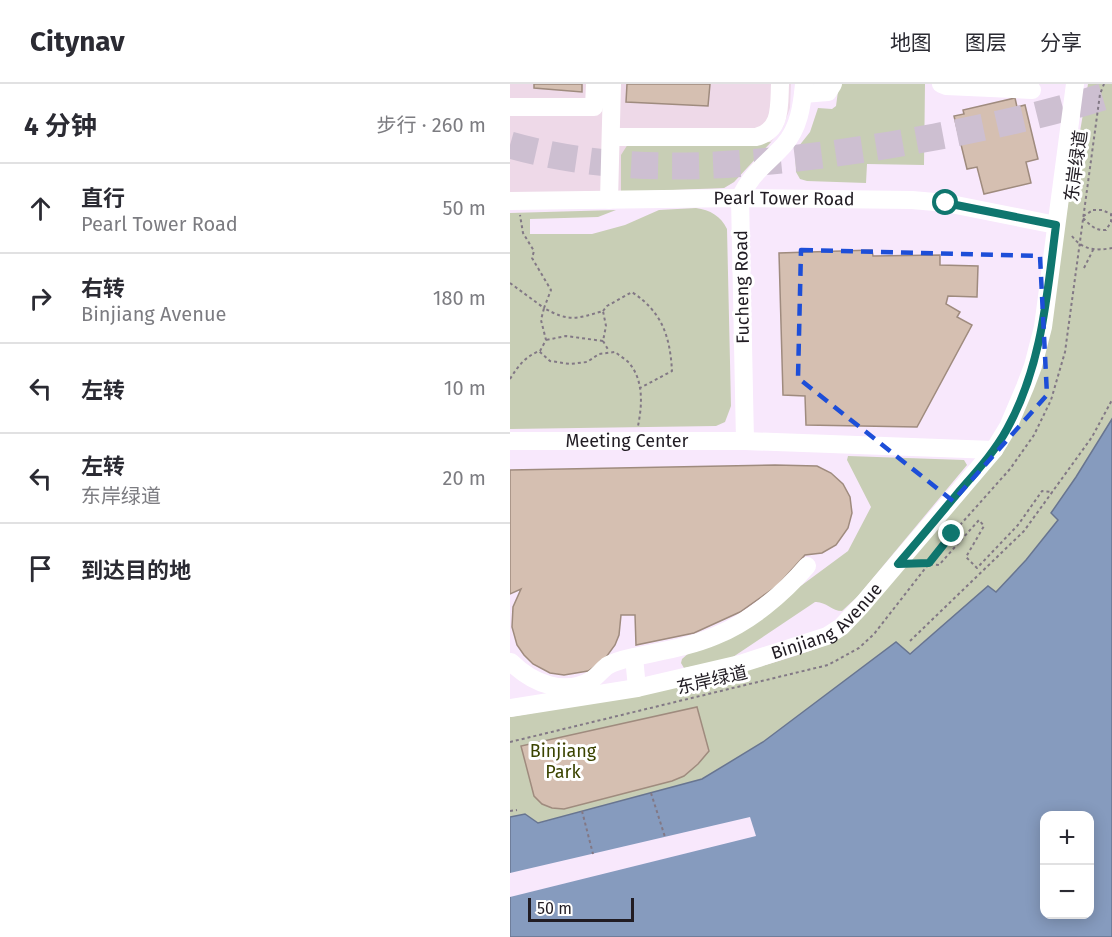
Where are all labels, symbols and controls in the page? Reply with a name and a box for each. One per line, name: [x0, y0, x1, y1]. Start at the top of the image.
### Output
text: Citynav: [30, 25, 125, 58]
text: 地图: [890, 30, 932, 56]
text: 图层: [965, 30, 1007, 56]
text: 分享: [1040, 30, 1082, 56]
text: 4 分钟: [24, 111, 97, 142]
text: 步行 · 260 m: [376, 113, 486, 137]
street label: 东岸绿道: [1060, 129, 1092, 203]
text: 直行: [81, 185, 125, 212]
street label: Pearl Tower Road: [713, 187, 855, 210]
route start: [932, 189, 958, 215]
icon: ahead: [24, 192, 57, 225]
text: 50 m: [442, 196, 486, 220]
text: Pearl Tower Road: [81, 212, 238, 236]
street label: Fucheng Road: [730, 230, 754, 344]
text: 右转: [81, 275, 125, 302]
icon: right: [24, 282, 57, 315]
text: 180 m: [433, 286, 486, 310]
text: Binjiang Avenue: [81, 302, 226, 326]
icon: left: [24, 372, 57, 405]
text: 10 m: [444, 376, 486, 400]
text: 左转: [81, 377, 125, 404]
street label: Meeting Center: [565, 430, 689, 452]
text: 左转: [81, 453, 125, 480]
icon: left: [24, 462, 57, 495]
text: 20 m: [443, 466, 486, 490]
text: 东岸绿道: [81, 484, 161, 508]
route end: [938, 520, 964, 546]
icon: arrive: [24, 552, 57, 585]
text: 到达目的地: [81, 557, 191, 584]
street label: Binjiang Avenue: [768, 578, 887, 664]
street label: 东岸绿道: [674, 661, 750, 699]
park label: Binjiang Park: [530, 740, 597, 783]
map controls: [1040, 811, 1094, 919]
button: +: [1040, 811, 1094, 865]
button: −: [1040, 865, 1094, 919]
scale bar: [528, 895, 634, 922]
text: 50 m: [537, 899, 572, 918]

